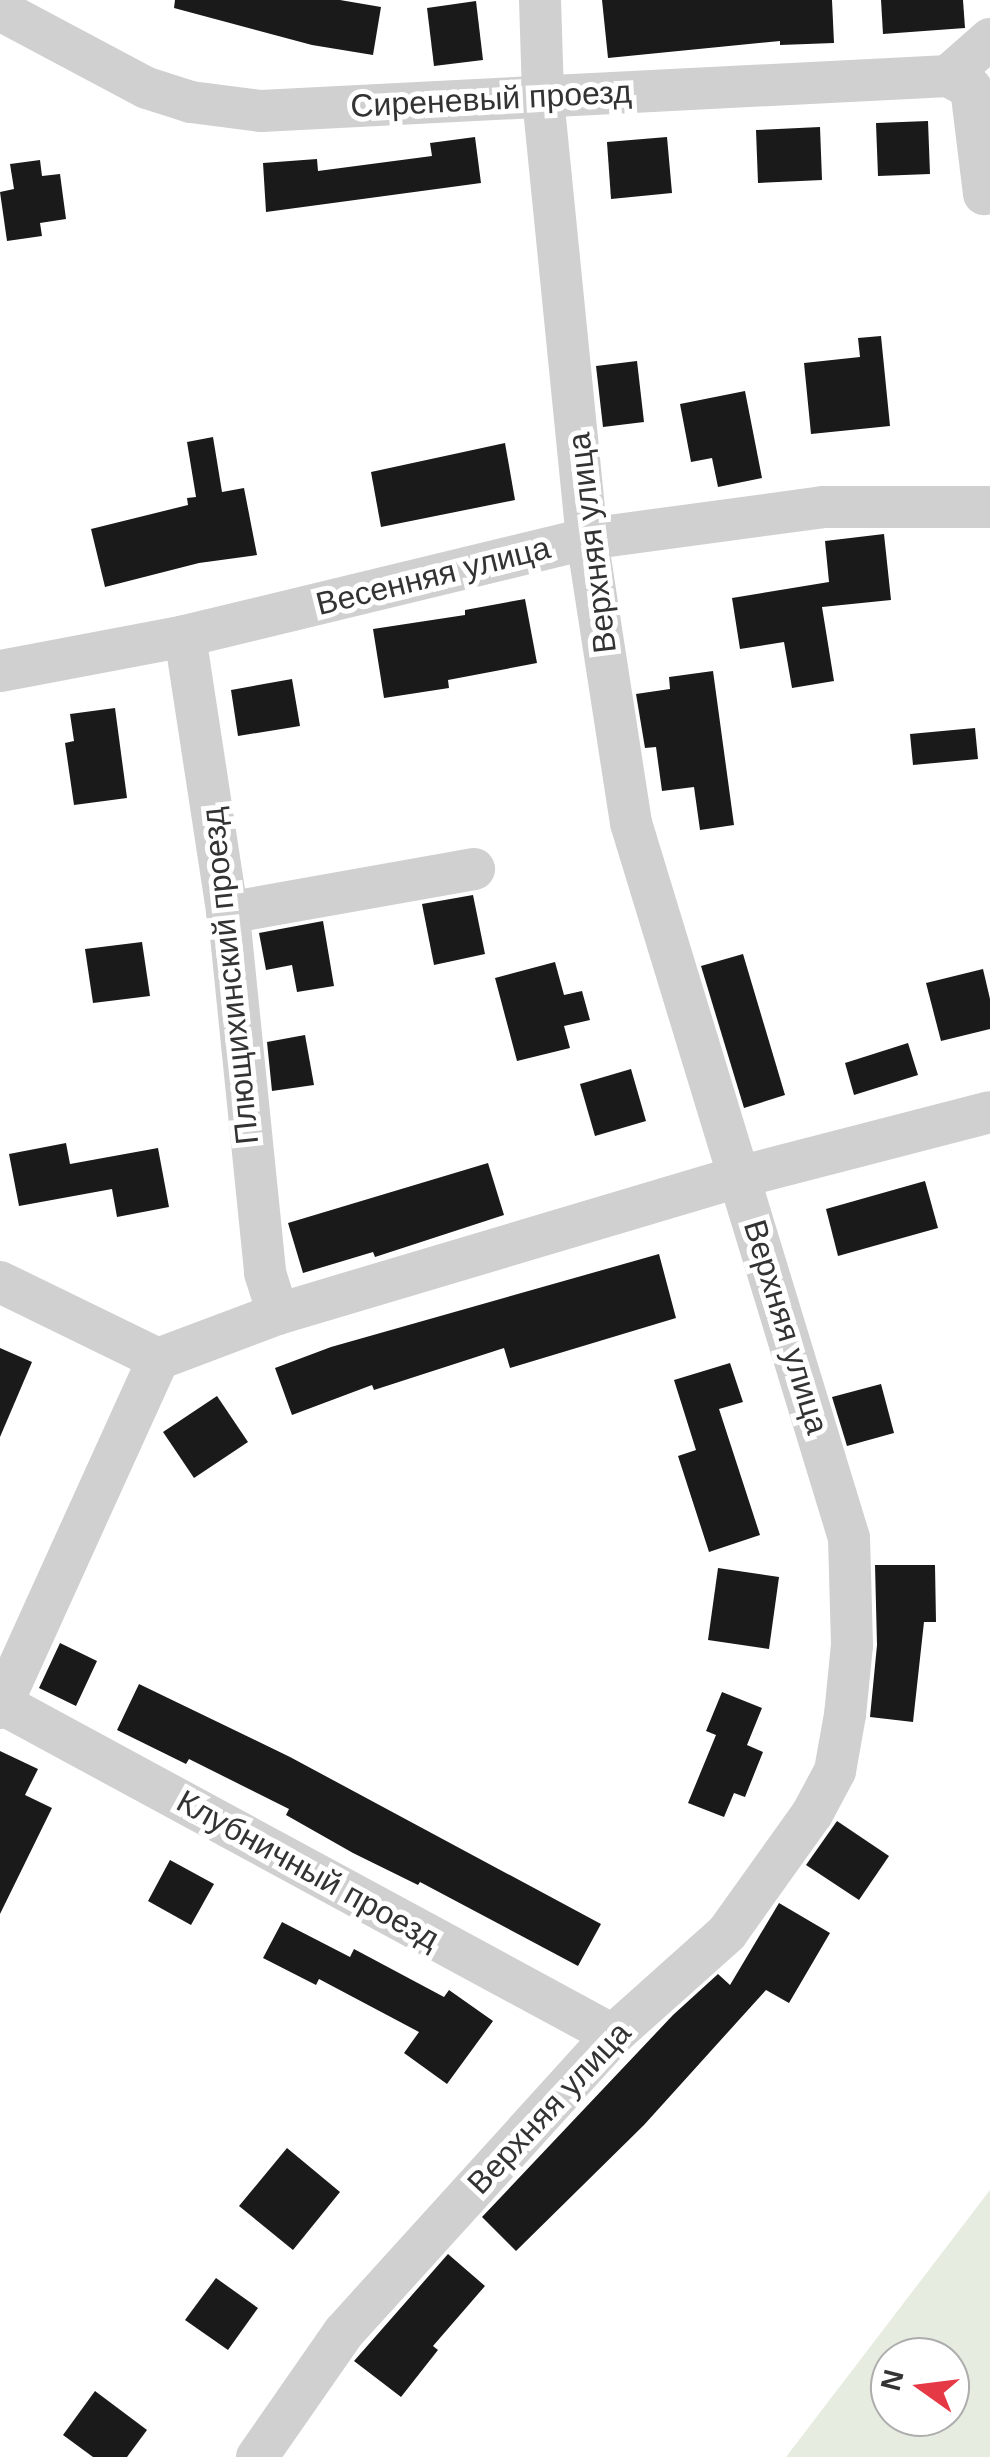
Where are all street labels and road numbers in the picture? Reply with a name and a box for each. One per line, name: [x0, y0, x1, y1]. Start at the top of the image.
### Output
street label: Сиреневый проезд: [349, 72, 633, 126]
street label: Верхняя улица: [559, 431, 625, 655]
street label: Весенняя улица: [312, 528, 554, 624]
street label: Плющихинский проезд: [193, 806, 267, 1146]
street label: Верхняя улица: [735, 1215, 837, 1439]
street label: Клубничный проезд: [170, 1782, 446, 1958]
street label: Верхняя улица: [459, 2014, 639, 2202]

